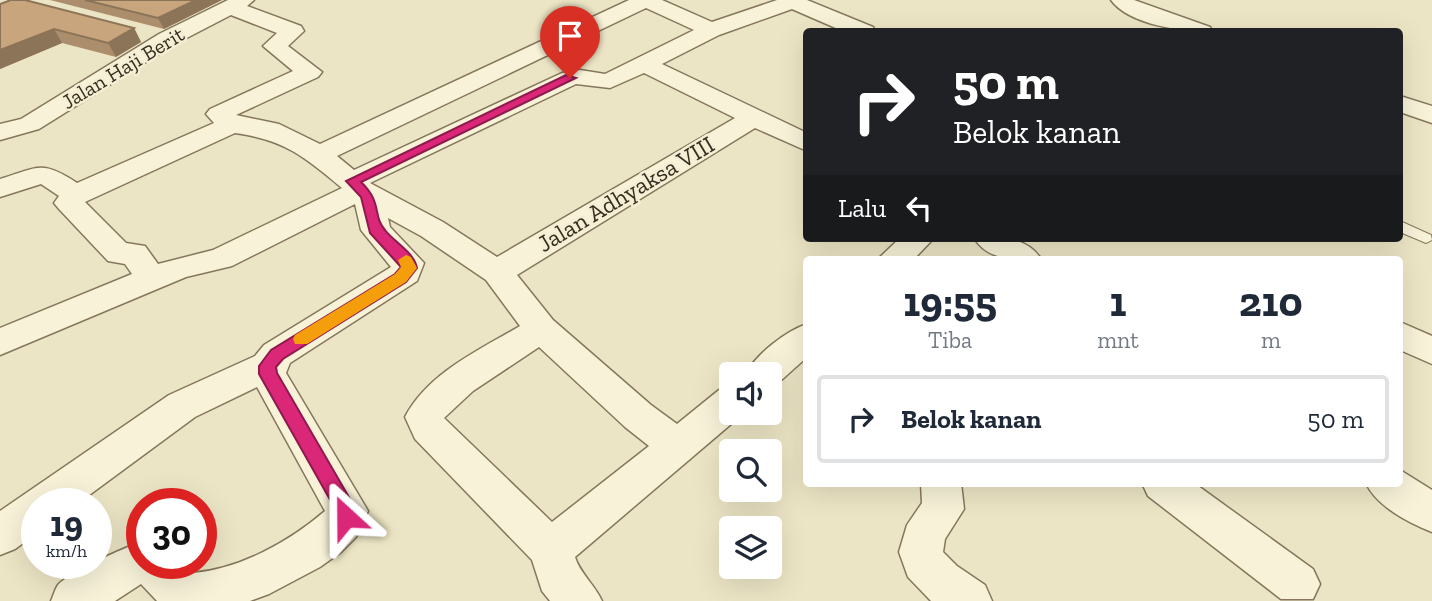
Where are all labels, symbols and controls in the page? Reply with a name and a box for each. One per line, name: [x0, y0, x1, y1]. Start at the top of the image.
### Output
pin: [540, 6, 600, 78]
icon: arrive: [551, 17, 589, 55]
street label: Jalan Haji Berit: [57, 21, 189, 115]
text: 50 m: [953, 53, 1059, 112]
icon: right: [838, 56, 929, 147]
text: Belok kanan: [953, 113, 1120, 151]
street label: Jalan Adhyaksa VIII: [532, 129, 720, 258]
icon: left: [900, 189, 938, 227]
text: Lalu: [838, 192, 886, 224]
text: 19:55: [903, 276, 997, 327]
text: 1: [1110, 276, 1126, 327]
text: 210: [1239, 276, 1303, 327]
text: Tiba: [928, 326, 972, 354]
text: mnt: [1097, 326, 1139, 354]
text: m: [1261, 326, 1281, 354]
map controls: [719, 362, 782, 579]
button: sound: [719, 362, 782, 425]
icon: right: [842, 400, 880, 438]
text: Belok kanan: [901, 403, 1042, 435]
text: 50 m: [1307, 403, 1364, 435]
button: search: [719, 439, 782, 502]
position arrow: [309, 480, 383, 554]
speed limit sign: 30: [126, 488, 217, 579]
text: 19: [50, 503, 83, 545]
button: layers: [719, 516, 782, 579]
text: km/h: [46, 540, 87, 562]

